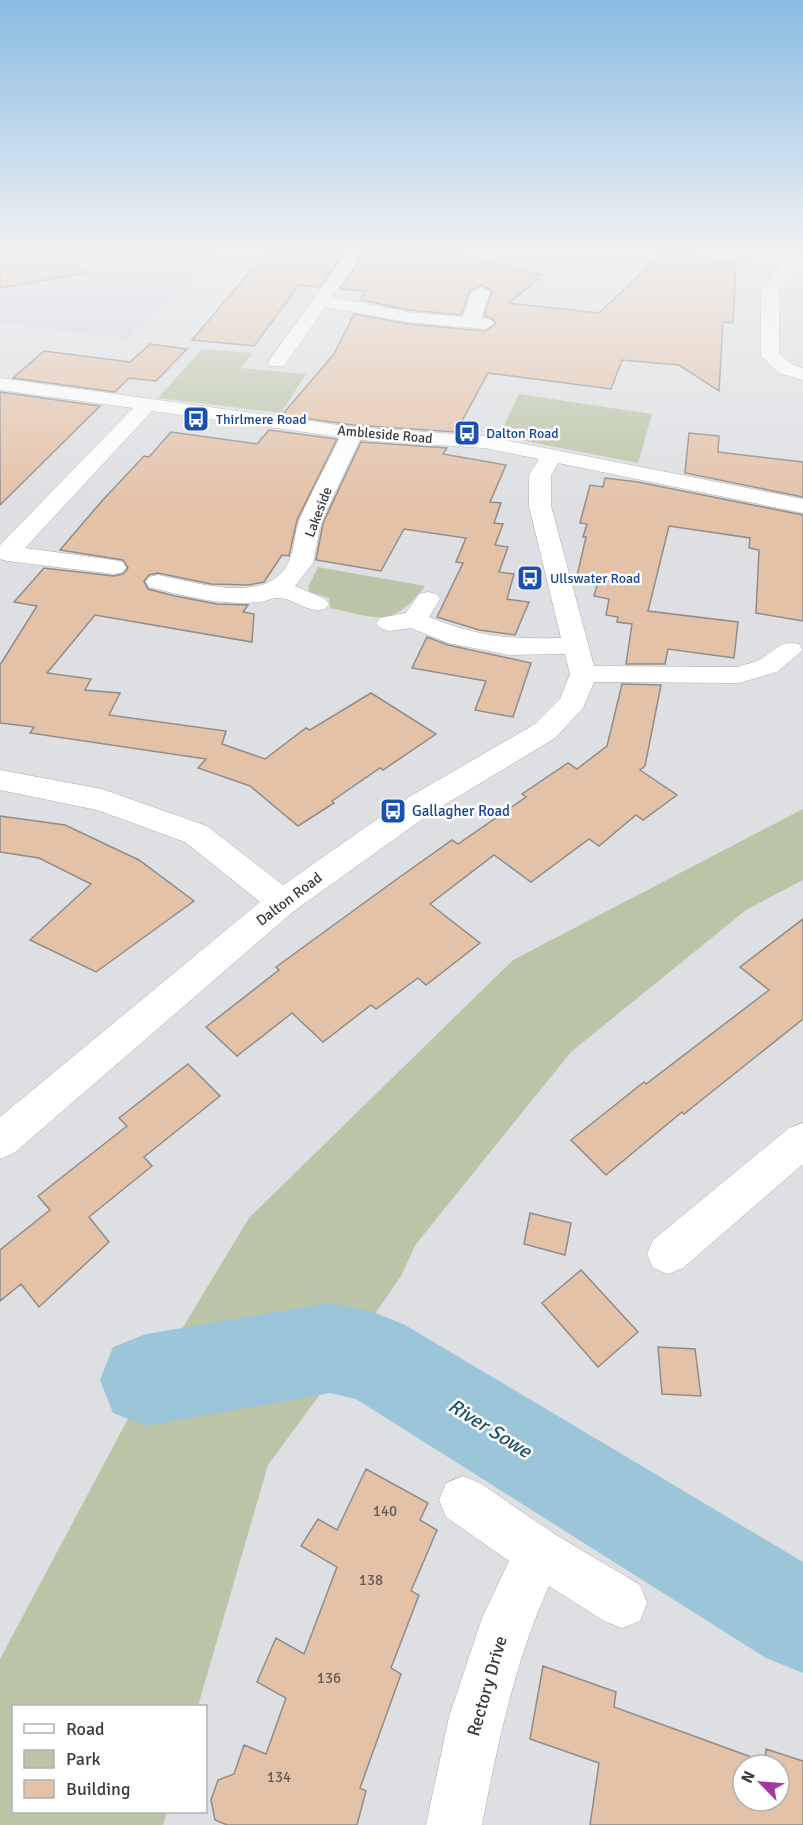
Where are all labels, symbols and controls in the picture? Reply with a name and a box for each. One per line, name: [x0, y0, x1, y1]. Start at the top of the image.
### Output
bus stop icon: Thirlmere Road: [181, 404, 211, 434]
place label: Thirlmere Road: [216, 411, 307, 428]
bus stop icon: Dalton Road: [452, 418, 482, 448]
street label: Ambleside Road: [337, 422, 433, 447]
place label: Dalton Road: [486, 425, 559, 442]
street label: Lakeside: [301, 485, 336, 540]
bus stop icon: Ullswater Road: [515, 563, 545, 593]
place label: Ullswater Road: [550, 570, 640, 587]
bus stop icon: Gallagher Road: [378, 796, 408, 826]
place label: Gallagher Road: [412, 802, 510, 820]
street label: Dalton Road: [252, 868, 326, 930]
water label: River Sowe: [444, 1393, 537, 1464]
house number: 140: [373, 1502, 397, 1520]
house number: 138: [359, 1571, 383, 1589]
street label: Rectory Drive: [462, 1633, 512, 1739]
house number: 136: [317, 1669, 341, 1687]
legend: [12, 1705, 207, 1813]
text: Road: [66, 1718, 105, 1740]
text: Park: [66, 1748, 101, 1770]
north arrow: [731, 1753, 791, 1813]
house number: 134: [267, 1768, 291, 1786]
text: N: [737, 1768, 760, 1786]
text: Building: [66, 1778, 130, 1800]

